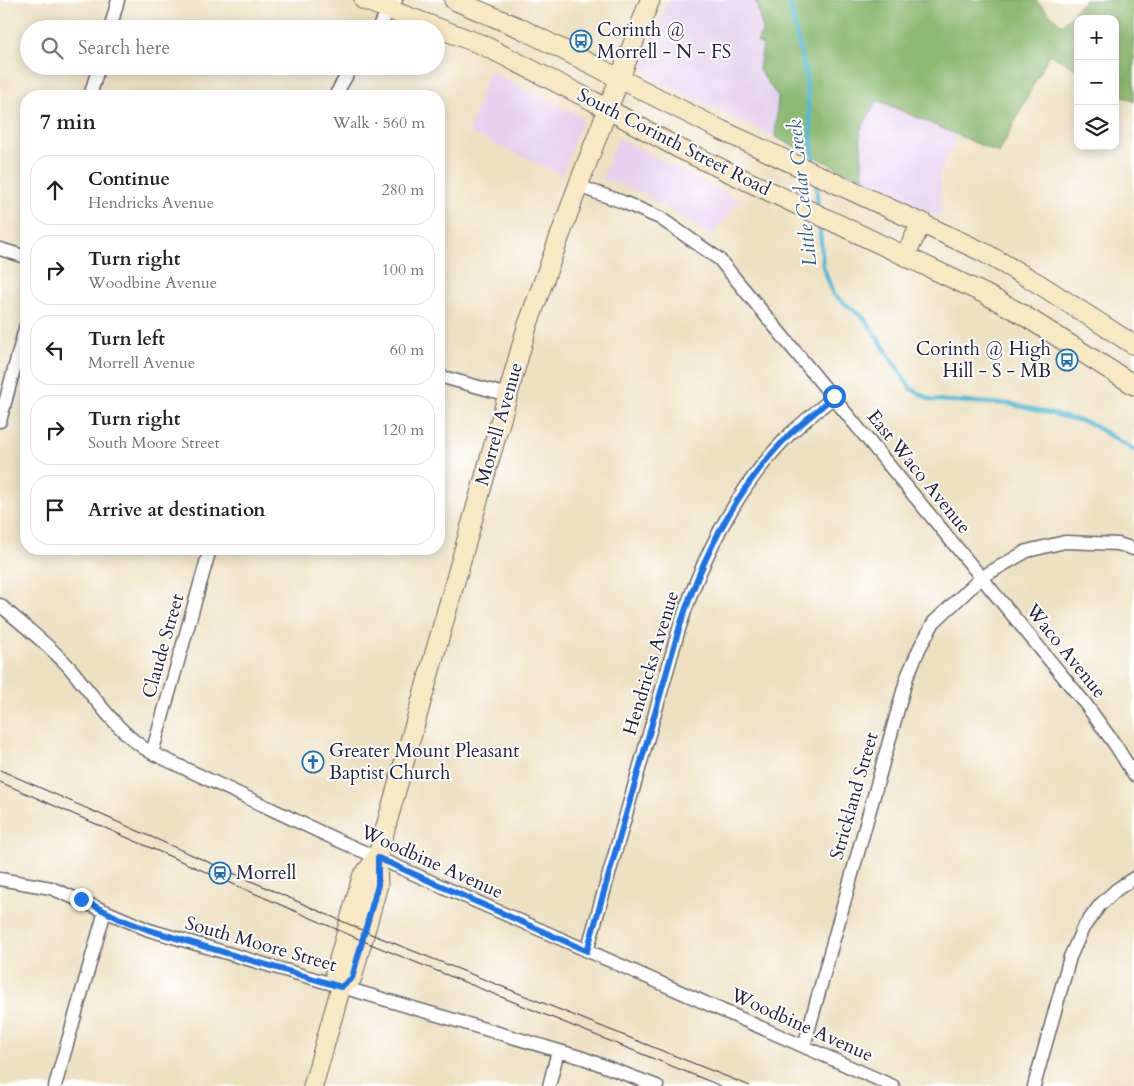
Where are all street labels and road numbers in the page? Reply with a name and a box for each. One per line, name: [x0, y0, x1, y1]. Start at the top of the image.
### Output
street label: South Corinth Street Road: [573, 82, 775, 202]
street label: Morrell Avenue: [469, 359, 529, 489]
street label: East Waco Avenue: [861, 405, 977, 539]
street label: Hendricks Avenue: [617, 588, 685, 738]
street label: Claude Street: [136, 591, 190, 701]
street label: Waco Avenue: [1019, 597, 1112, 704]
street label: Strickland Street: [823, 729, 885, 863]
street label: Woodbine Avenue: [356, 819, 507, 905]
street label: South Moore Street: [182, 910, 340, 978]
street label: Woodbine Avenue: [726, 982, 877, 1068]

